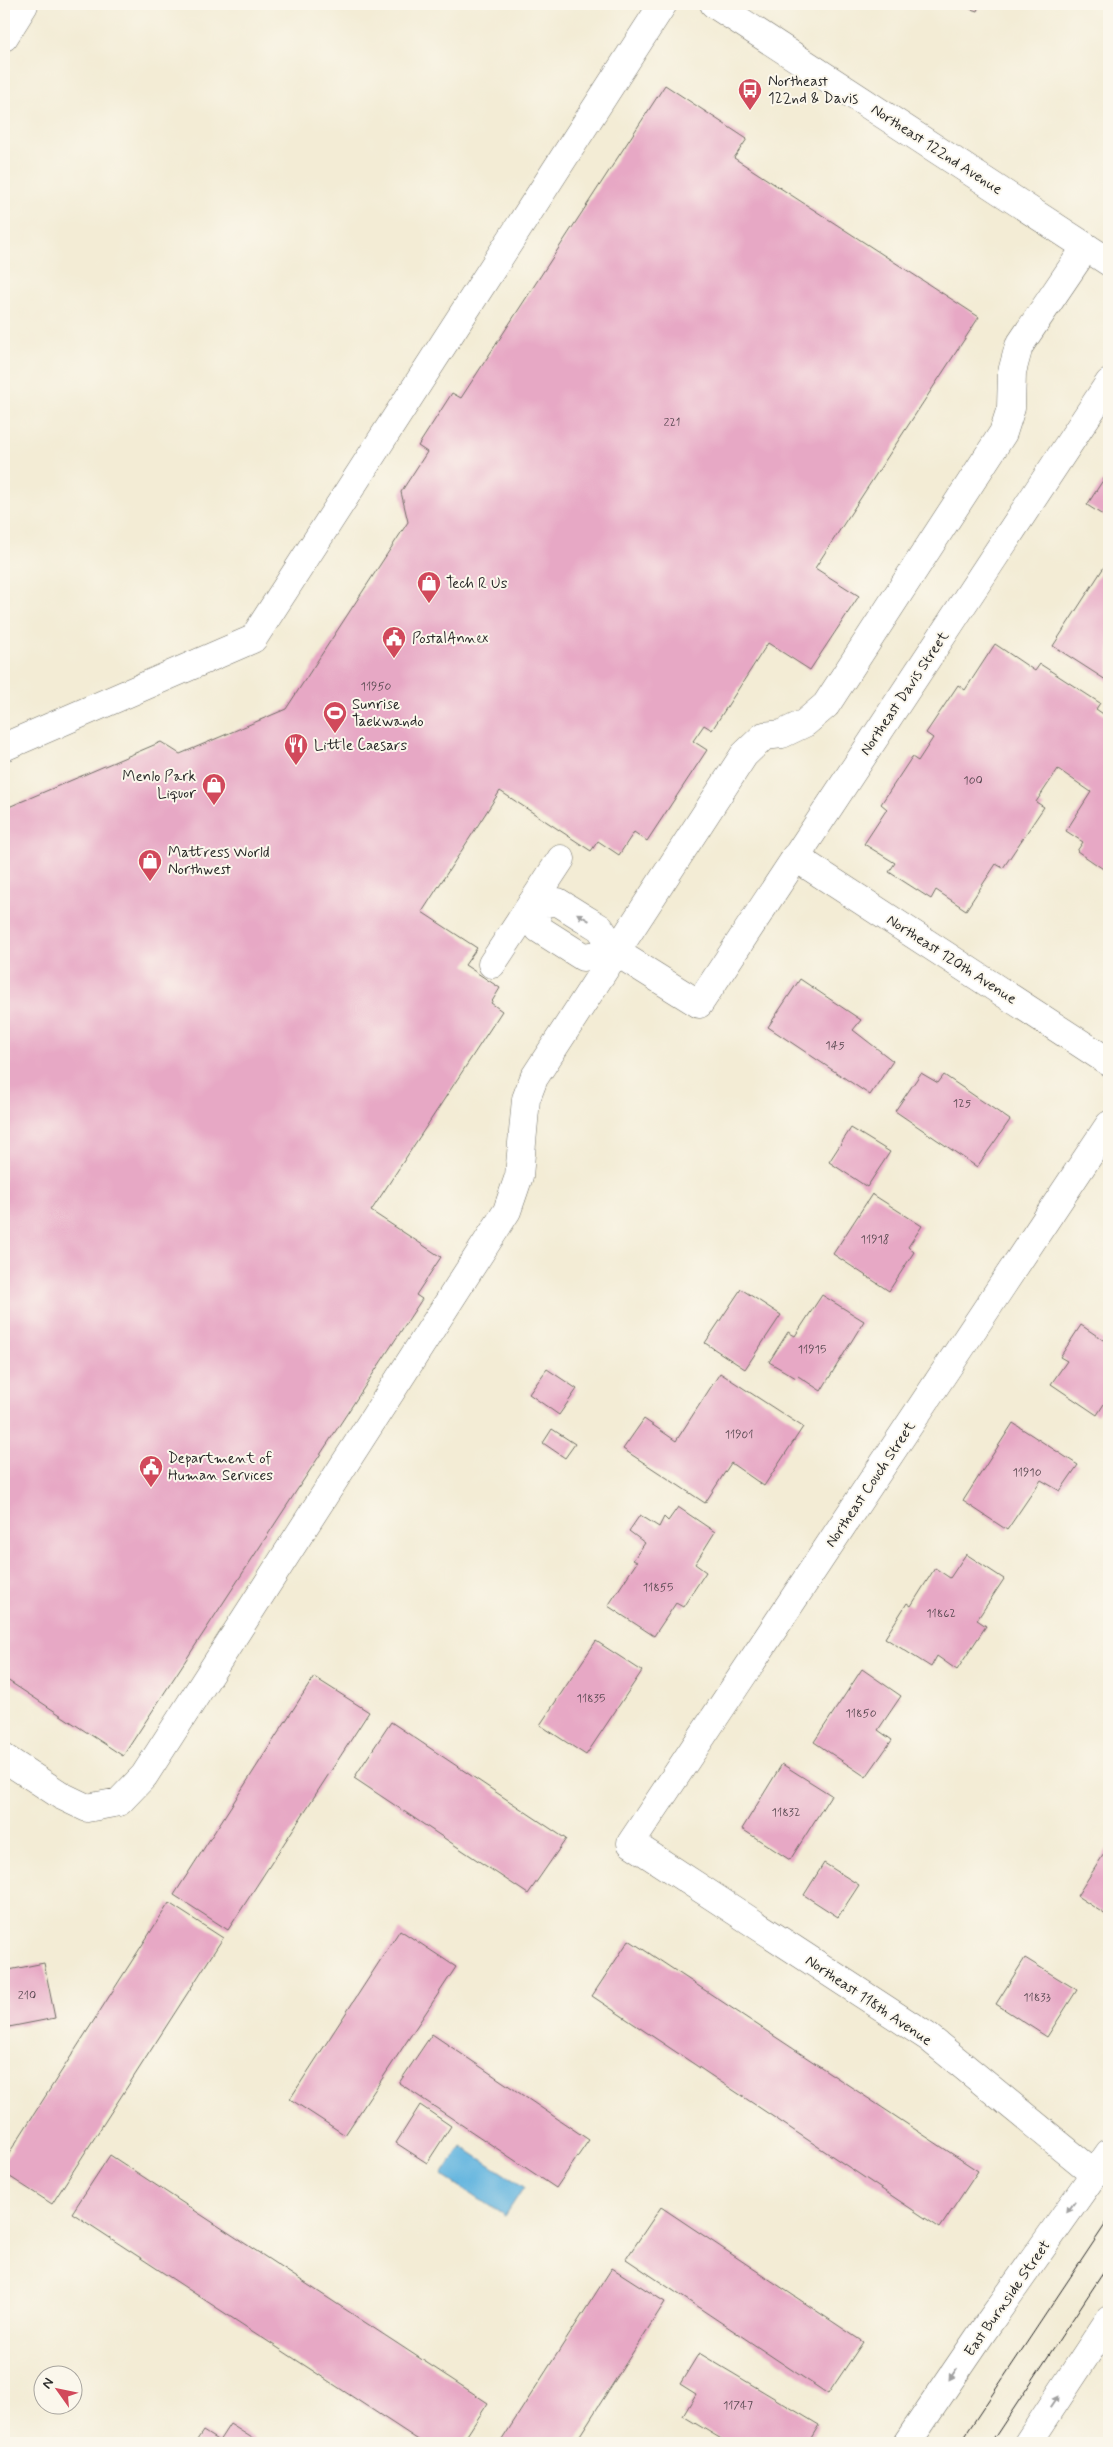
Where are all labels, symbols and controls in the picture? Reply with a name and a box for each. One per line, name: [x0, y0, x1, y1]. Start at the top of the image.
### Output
place label: Northeast 122nd & Davis: [768, 72, 858, 109]
bus stop icon: Northeast 122nd & Davis: [737, 77, 763, 111]
street label: Northeast 122nd Avenue: [867, 100, 1006, 200]
house number: 221: [664, 415, 680, 431]
shop icon: Tech R Us: [416, 570, 442, 604]
place label: Tech R Us: [446, 574, 508, 594]
public building icon: PostalAnnex: [381, 625, 407, 659]
street label: Northeast Davis Street: [856, 627, 954, 760]
place label: PostalAnnex: [412, 629, 488, 649]
house number: 11950: [361, 679, 392, 695]
place label: Sunrise Taekwando: [352, 695, 424, 732]
sports icon: Sunrise Taekwando: [322, 700, 348, 734]
restaurant icon: Little Caesars: [283, 732, 309, 766]
place label: Little Caesars: [314, 736, 407, 756]
place label: Menlo Park Liquor: [122, 767, 196, 804]
shop icon: Menlo Park Liquor: [201, 772, 227, 806]
house number: 100: [963, 773, 983, 789]
place label: Mattress World Northwest: [168, 843, 270, 880]
shop icon: Mattress World Northwest: [137, 848, 163, 882]
street label: Northeast 120th Avenue: [883, 910, 1020, 1009]
one-way arrow: [576, 913, 590, 922]
house number: 145: [825, 1038, 845, 1054]
house number: 125: [953, 1096, 972, 1112]
house number: 11918: [861, 1232, 889, 1248]
house number: 11915: [798, 1342, 826, 1358]
street label: Northeast Couch Street: [821, 1418, 921, 1551]
house number: 11901: [725, 1427, 753, 1443]
place label: Department of Human Services: [168, 1449, 273, 1486]
public building icon: Department of Human Services: [138, 1454, 164, 1488]
house number: 11910: [1012, 1465, 1042, 1481]
house number: 11855: [643, 1580, 673, 1596]
house number: 11862: [926, 1606, 956, 1622]
house number: 11835: [577, 1691, 605, 1707]
house number: 11850: [845, 1706, 877, 1722]
house number: 11832: [772, 1805, 800, 1821]
street label: Northeast 118th Avenue: [801, 1951, 936, 2051]
house number: 210: [18, 1988, 36, 2004]
house number: 11833: [1023, 1990, 1051, 2006]
one-way arrow: [1066, 2201, 1076, 2214]
street label: East Burnside Street: [960, 2236, 1055, 2361]
north arrow: [32, 2364, 82, 2414]
one-way arrow: [949, 2367, 958, 2381]
text: N: [38, 2375, 58, 2392]
one-way arrow: [1049, 2396, 1059, 2409]
house number: 11747: [723, 2398, 753, 2414]

